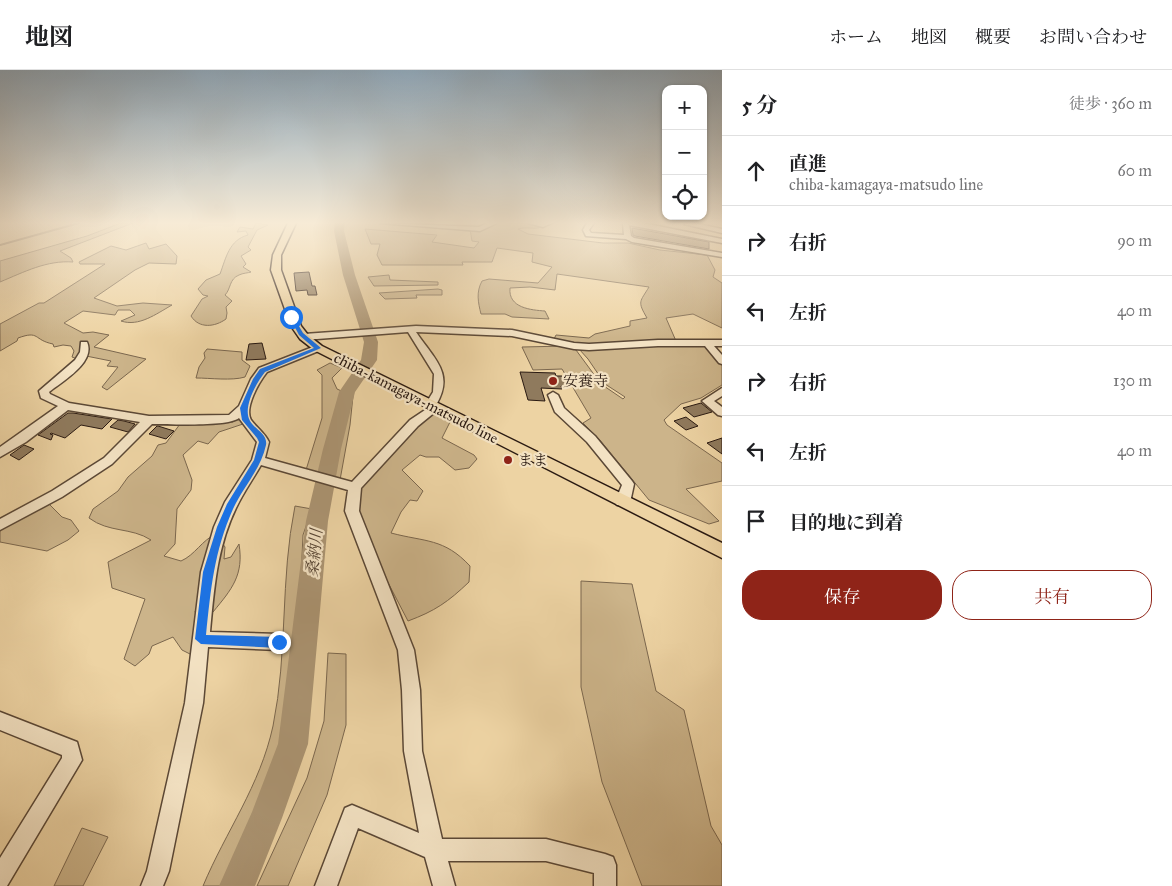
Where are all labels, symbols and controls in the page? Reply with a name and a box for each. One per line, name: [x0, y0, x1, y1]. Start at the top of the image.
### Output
text: 地図: [25, 22, 73, 52]
text: ホーム: [829, 26, 883, 48]
text: 地図: [911, 26, 947, 48]
text: 概要: [975, 26, 1011, 48]
text: お問い合わせ: [1039, 26, 1147, 48]
map controls: [662, 85, 707, 220]
button: +: [662, 85, 707, 130]
text: 5 分: [742, 92, 777, 118]
text: 徒歩 · 360 m: [1069, 94, 1152, 113]
button: −: [662, 130, 707, 175]
text: 直進: [789, 152, 827, 175]
icon: ahead: [742, 157, 770, 185]
text: 60 m: [1118, 161, 1152, 180]
button: locate: [662, 175, 707, 220]
text: chiba-kamagaya-matsudo line: [789, 175, 983, 194]
icon: right: [742, 227, 770, 255]
text: 右折: [789, 231, 827, 254]
text: 90 m: [1117, 231, 1152, 250]
icon: left: [742, 297, 770, 325]
text: 左折: [789, 301, 827, 324]
text: 40 m: [1117, 301, 1152, 320]
route start: [280, 306, 303, 329]
street label: chiba-kamagaya-matsudo line: [331, 349, 501, 447]
icon: right: [742, 367, 770, 395]
text: 右折: [789, 371, 827, 394]
text: 130 m: [1113, 371, 1152, 390]
place label: 安養寺: [563, 372, 608, 390]
marker: 安養寺: [547, 375, 559, 387]
icon: left: [742, 437, 770, 465]
text: 左折: [789, 441, 827, 464]
text: 40 m: [1117, 441, 1152, 460]
place label: まま: [518, 451, 548, 469]
marker: まま: [502, 454, 514, 466]
icon: arrive: [742, 507, 770, 535]
text: 目的地に到着: [789, 511, 903, 534]
water label: 桑納川: [302, 526, 326, 578]
button: 保存: [742, 570, 942, 620]
button: 共有: [952, 570, 1152, 620]
route end: [268, 631, 291, 654]

